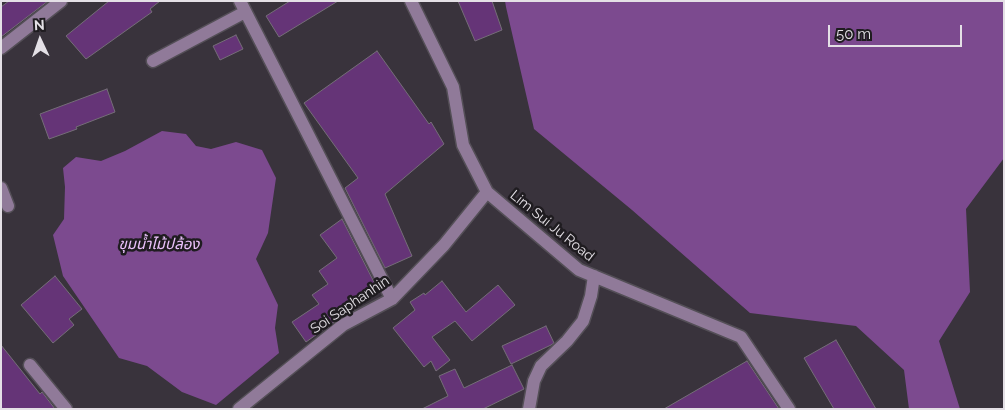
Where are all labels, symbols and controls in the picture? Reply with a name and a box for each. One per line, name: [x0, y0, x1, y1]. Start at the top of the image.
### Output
north arrow: [15, 15, 65, 65]
scale bar: [830, 15, 964, 47]
text: N: [33, 17, 45, 33]
text: 50 m: [836, 25, 871, 43]
street label: Lim Sui Ju Road: [507, 187, 597, 265]
water label: ขุมน้ำไม้ปล้อง: [119, 235, 199, 253]
street label: Soi Saphanhin: [307, 272, 393, 338]

